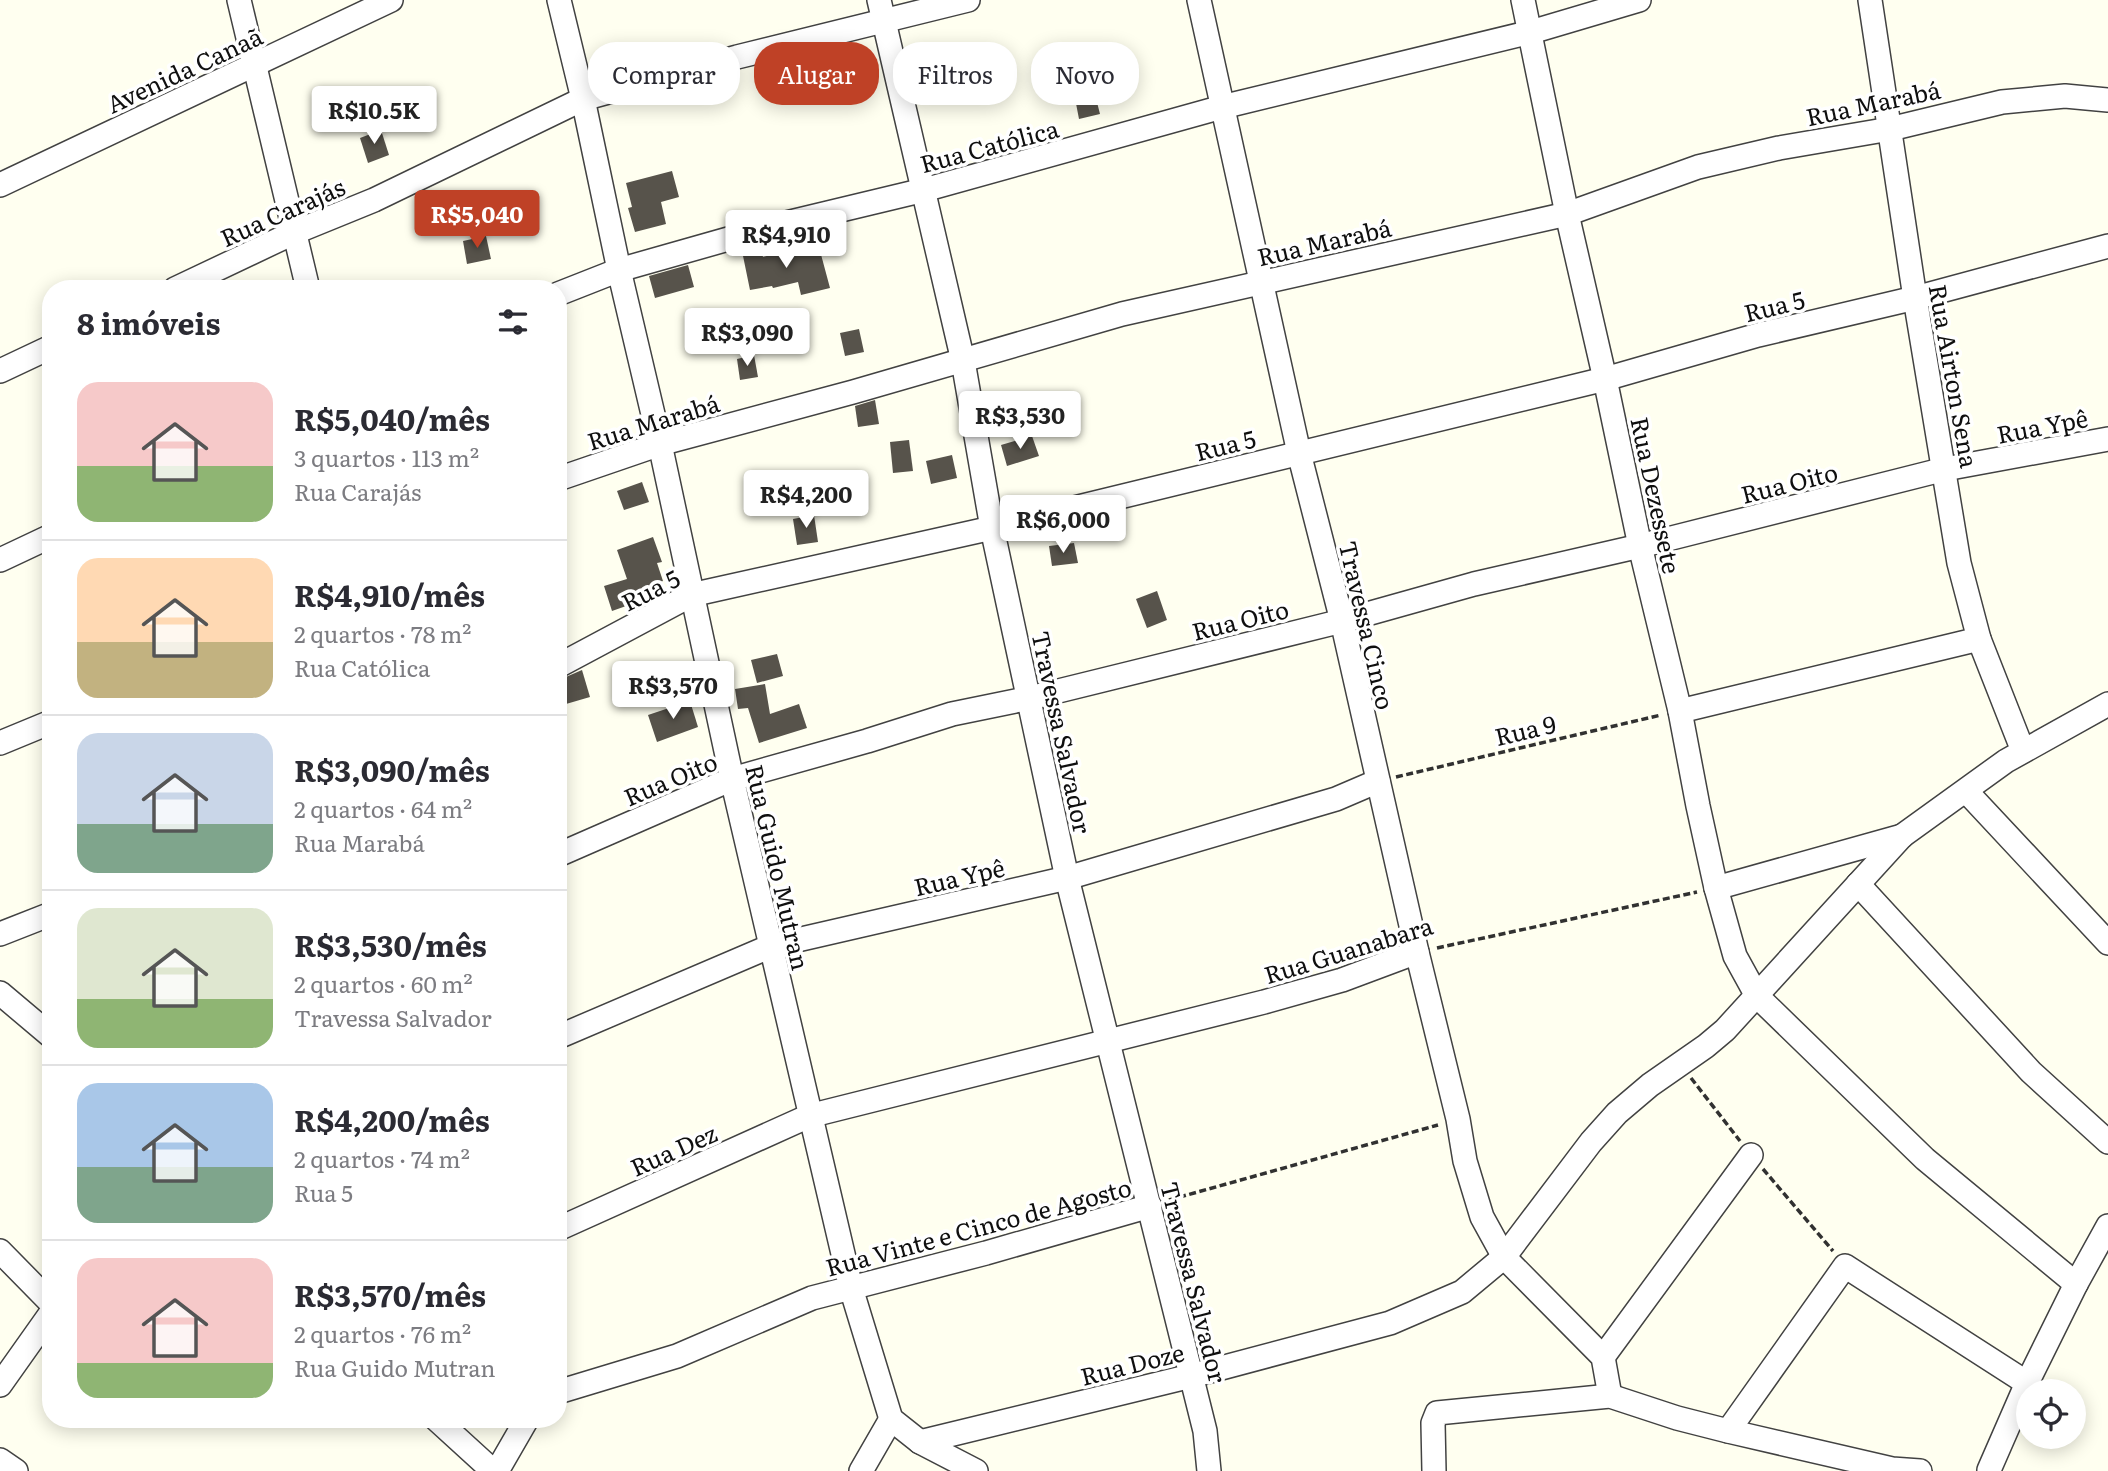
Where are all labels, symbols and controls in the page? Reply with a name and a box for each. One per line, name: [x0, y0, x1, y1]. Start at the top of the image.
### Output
street label: Avenida Canaã: [100, 17, 268, 120]
chip: Comprar: [588, 42, 740, 105]
chip: Alugar: [754, 42, 879, 105]
chip: Filtros: [893, 42, 1017, 105]
chip: Novo: [1031, 42, 1139, 105]
street label: Rua Marabá: [1803, 71, 1944, 133]
pin: R$10.5K: [309, 86, 439, 146]
text: R$10.5K: [328, 92, 420, 126]
street label: Rua Católica: [916, 110, 1062, 180]
street label: Rua Carajás: [214, 168, 350, 254]
pin: R$5,040: [412, 190, 542, 250]
text: R$5,040: [430, 196, 524, 230]
street label: Rua Marabá: [1253, 209, 1395, 273]
pin: R$4,910: [721, 210, 851, 270]
text: R$4,910: [741, 216, 831, 250]
street label: Rua 5: [1740, 281, 1808, 329]
street label: Rua Airton Sena: [1922, 281, 1988, 471]
text: 8 imóveis: [77, 300, 220, 344]
icon: filters: [494, 303, 532, 341]
pin: R$3,090: [682, 308, 812, 368]
text: R$3,090: [701, 314, 793, 348]
street label: Rua Marabá: [583, 384, 724, 458]
pin: R$3,530: [955, 392, 1085, 451]
text: R$5,040/mês: [294, 396, 490, 440]
text: R$3,530: [975, 397, 1065, 431]
street label: Rua Ypê: [1993, 399, 2091, 451]
icon: home: [133, 410, 217, 494]
street label: Rua Dezessete: [1623, 413, 1691, 577]
street label: Rua 5: [1191, 420, 1259, 468]
text: 3 quartos · 113 m²: [294, 440, 479, 474]
street label: Rua Oito: [1737, 453, 1841, 511]
pin: R$4,200: [741, 470, 871, 530]
text: Rua Carajás: [294, 474, 422, 508]
text: R$4,200: [760, 476, 852, 510]
pin: R$6,000: [998, 496, 1128, 555]
text: R$6,000: [1016, 501, 1110, 535]
street label: Travessa Cinco: [1332, 537, 1404, 713]
street label: Rua 5: [615, 559, 685, 619]
text: R$4,910/mês: [294, 572, 485, 616]
icon: home: [133, 586, 217, 670]
street label: Rua Oito: [1188, 590, 1292, 648]
text: 2 quartos · 78 m²: [294, 616, 471, 650]
street label: Travessa Salvador: [1024, 628, 1102, 837]
text: Rua Católica: [294, 650, 430, 684]
pin: R$3,570: [608, 662, 738, 721]
text: R$3,570: [628, 667, 718, 701]
street label: Rua 9: [1491, 705, 1559, 753]
street label: Rua Oito: [618, 743, 722, 813]
text: R$3,090/mês: [294, 747, 490, 791]
icon: home: [133, 761, 217, 845]
street label: Rua Guido Mutran: [738, 761, 820, 974]
text: 2 quartos · 64 m²: [294, 791, 472, 825]
text: Rua Marabá: [294, 825, 425, 859]
street label: Rua Ypê: [910, 849, 1008, 903]
street label: Rua Guanabara: [1259, 907, 1437, 991]
text: R$3,530/mês: [294, 922, 487, 966]
icon: home: [133, 936, 217, 1020]
text: 2 quartos · 60 m²: [294, 966, 473, 1000]
text: Travessa Salvador: [294, 1000, 492, 1034]
text: R$4,200/mês: [294, 1097, 490, 1141]
icon: home: [133, 1111, 217, 1195]
street label: Rua Dez: [624, 1114, 722, 1184]
text: 2 quartos · 74 m²: [294, 1141, 470, 1175]
street label: Rua Vinte e Cinco de Agosto: [821, 1168, 1135, 1284]
text: Rua 5: [294, 1175, 353, 1209]
street label: Travessa Salvador: [1153, 1178, 1237, 1387]
text: R$3,570/mês: [294, 1272, 486, 1316]
icon: home: [133, 1286, 217, 1370]
text: 2 quartos · 76 m²: [294, 1316, 471, 1350]
street label: Rua Doze: [1076, 1333, 1188, 1393]
text: Rua Guido Mutran: [294, 1350, 496, 1384]
map controls: [2016, 1379, 2086, 1449]
button: locate: [2016, 1379, 2086, 1449]

